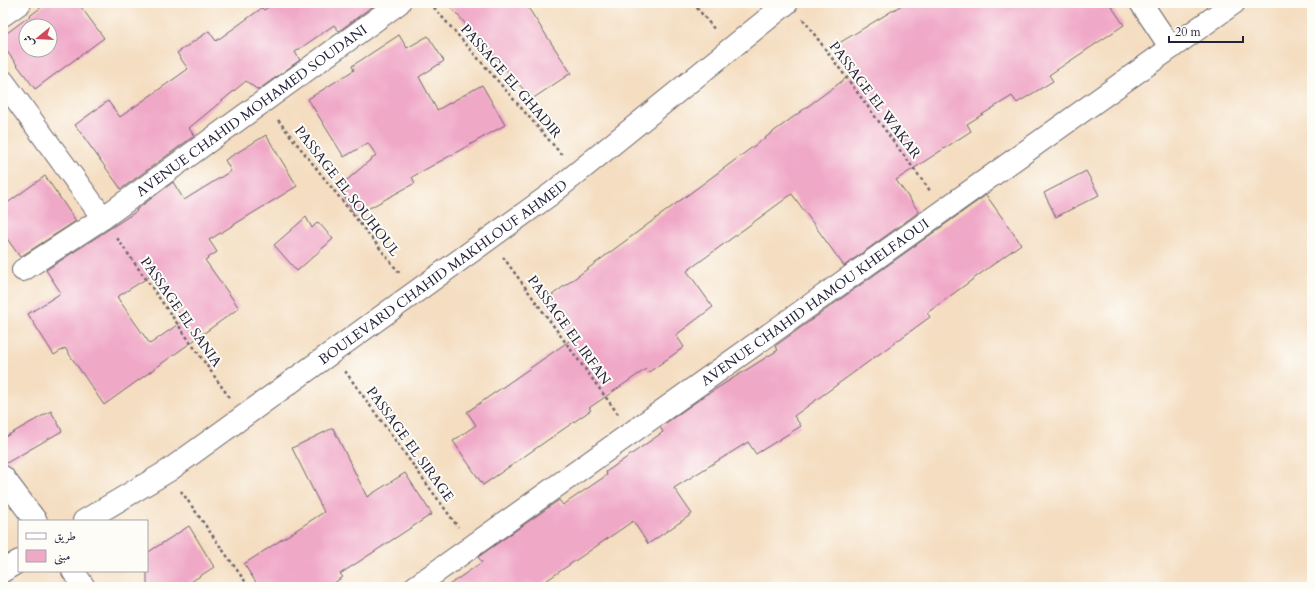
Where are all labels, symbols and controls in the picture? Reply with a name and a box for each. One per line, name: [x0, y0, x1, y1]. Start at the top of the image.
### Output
north arrow: [18, 18, 58, 58]
scale bar: [1169, 18, 1243, 44]
street label: AVENUE CHAHID MOHAMED SOUDANI: [132, 20, 371, 201]
street label: PASSAGE EL GHADIR: [456, 20, 566, 142]
text: 20 m: [1175, 24, 1202, 40]
text: ش: [20, 33, 38, 48]
street label: PASSAGE EL WAKAR: [825, 38, 926, 163]
street label: PASSAGE EL SOUHOUL: [290, 122, 404, 261]
street label: BOULEVARD CHAHID MAKHLOUF AHMED: [314, 175, 571, 369]
street label: AVENUE CHAHID HAMOU KHELFAOUI: [697, 214, 933, 390]
street label: PASSAGE EL SANIA: [136, 253, 226, 371]
street label: PASSAGE EL IRFAN: [523, 271, 615, 389]
street label: PASSAGE EL SIRAGE: [362, 383, 458, 506]
legend: [18, 520, 148, 572]
text: طريق: [54, 528, 76, 544]
text: مبنى: [54, 548, 70, 565]

